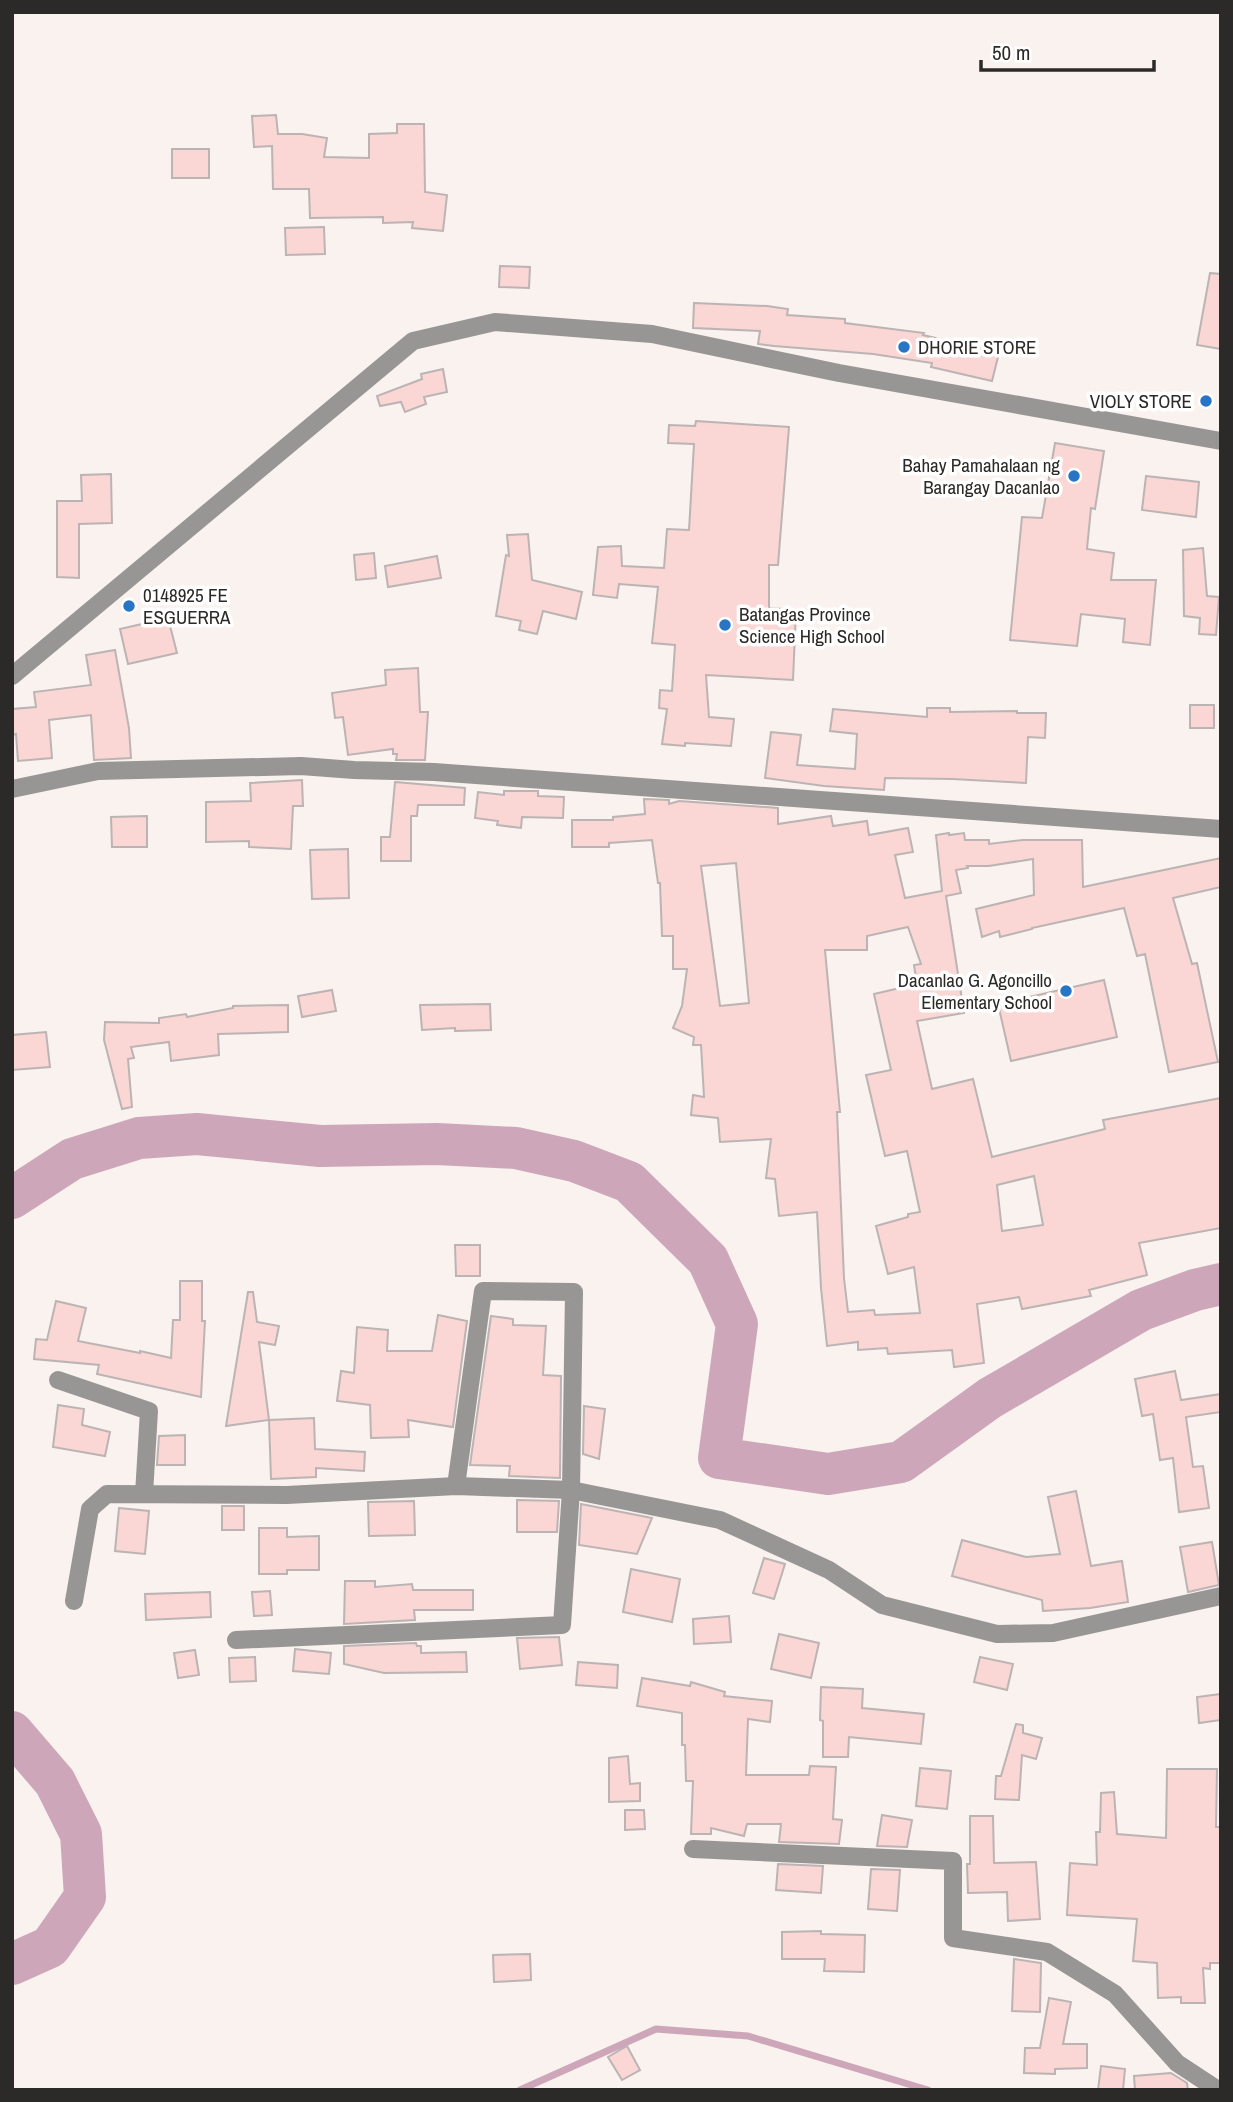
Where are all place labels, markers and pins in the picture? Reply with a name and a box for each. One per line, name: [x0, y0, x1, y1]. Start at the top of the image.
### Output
place label: DHORIE STORE: [918, 334, 1036, 360]
marker: DHORIE STORE: [896, 339, 912, 355]
place label: VIOLY STORE: [1090, 388, 1192, 414]
marker: VIOLY STORE: [1198, 393, 1214, 409]
place label: Bahay Pamahalaan ng Barangay Dacanlao: [902, 452, 1060, 500]
marker: Bahay Pamahalaan ng Barangay Dacanlao: [1066, 468, 1082, 484]
place label: 0148925 FE ESGUERRA: [143, 582, 231, 630]
marker: 0148925 FE ESGUERRA: [121, 598, 137, 614]
place label: Batangas Province Science High School: [739, 601, 885, 649]
marker: Batangas Province Science High School: [717, 617, 733, 633]
place label: Dacanlao G. Agoncillo Elementary School: [898, 967, 1052, 1015]
marker: Dacanlao G. Agoncillo Elementary School: [1058, 983, 1074, 999]

